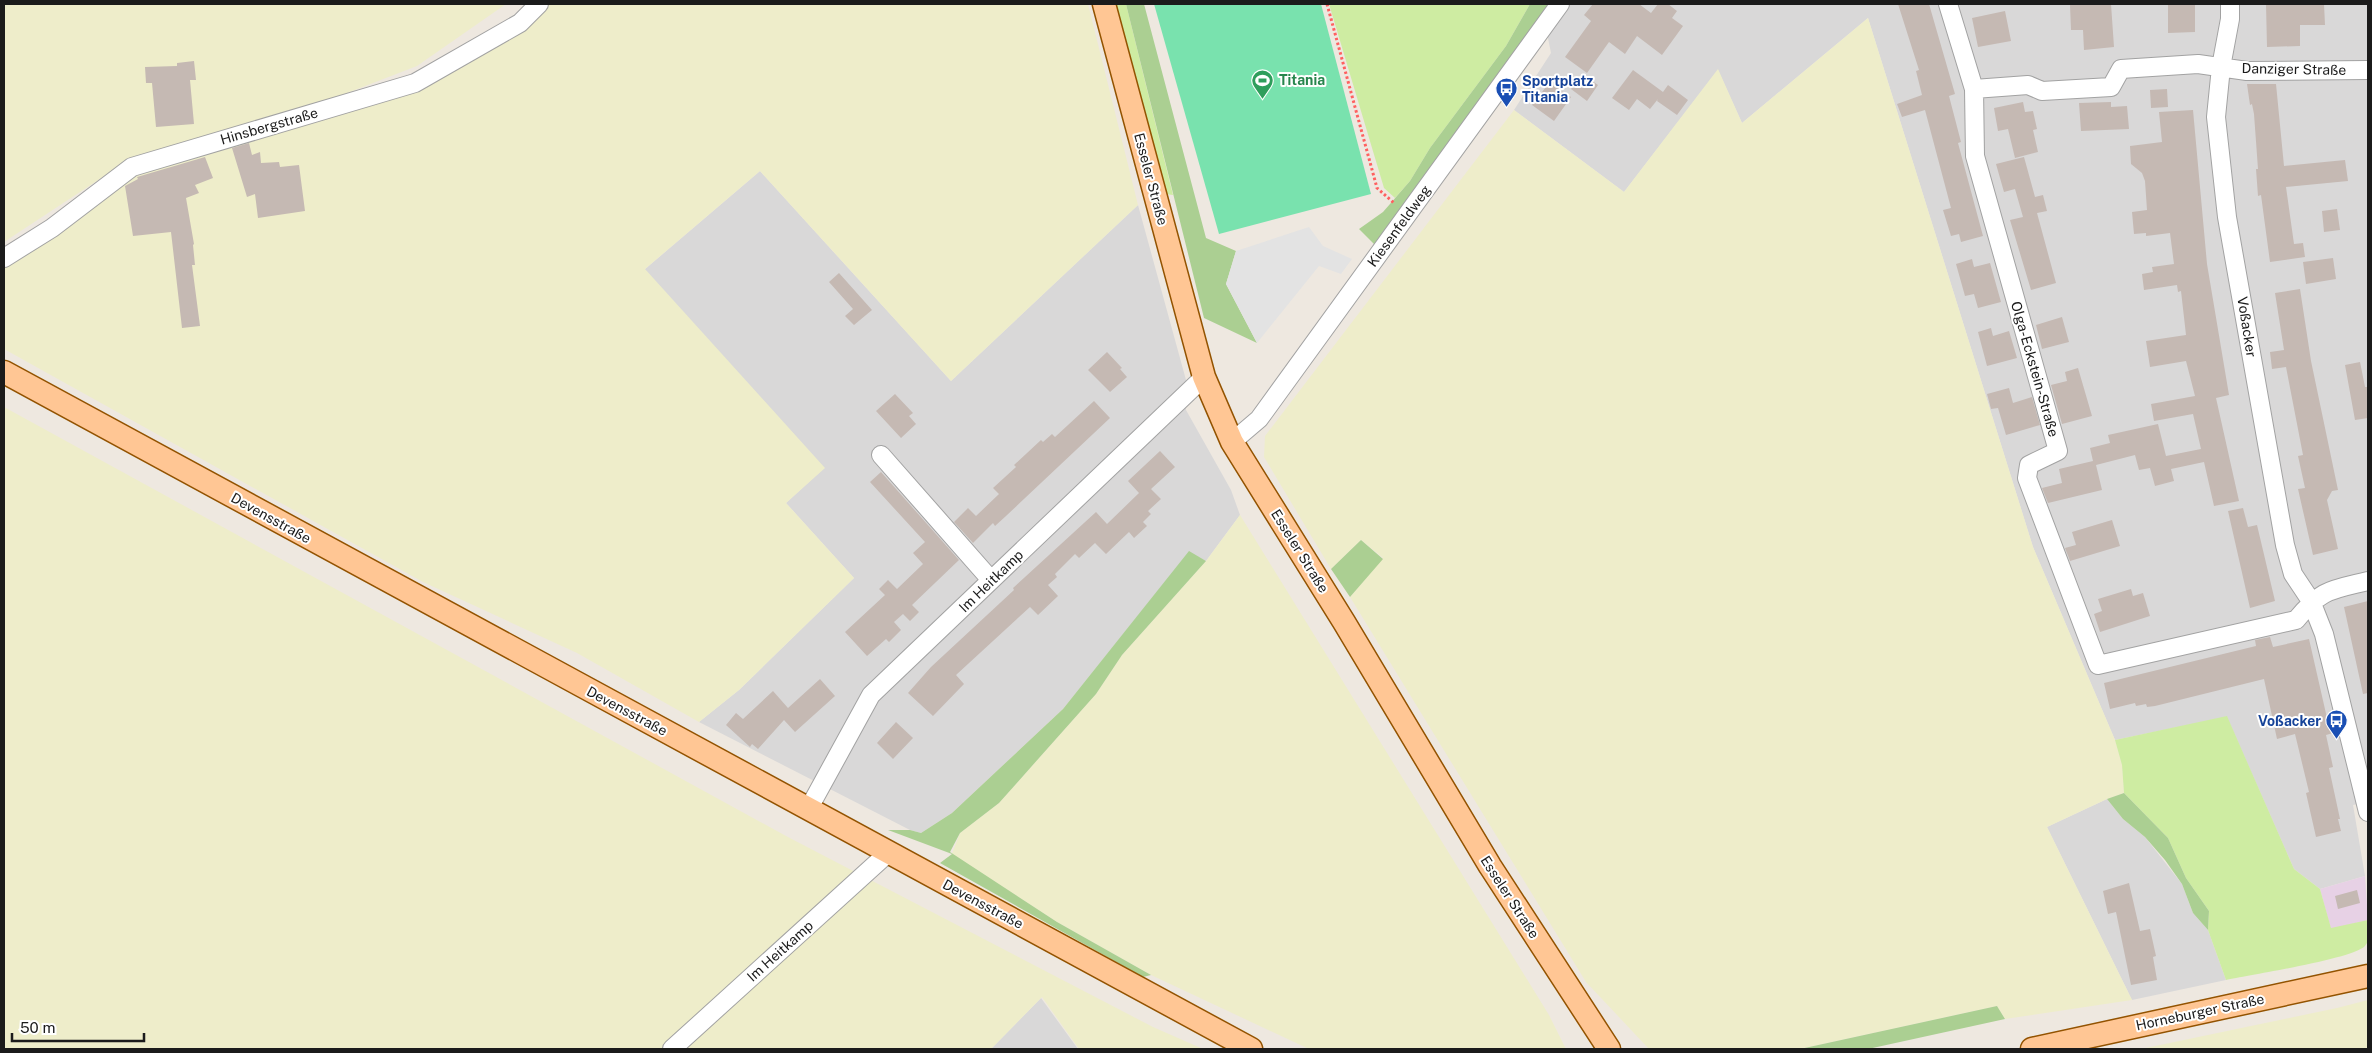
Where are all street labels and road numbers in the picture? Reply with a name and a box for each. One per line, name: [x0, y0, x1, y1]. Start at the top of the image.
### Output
street label: Danziger Straße: [2242, 60, 2347, 78]
street label: Hinsbergstraße: [218, 104, 320, 148]
street label: Esseler Straße: [1131, 131, 1171, 227]
street label: Kiesenfeldweg: [1364, 182, 1434, 270]
street label: Voßacker: [2234, 296, 2260, 358]
street label: Olga-Eckstein-Straße: [2008, 299, 2062, 439]
street label: Devensstraße: [228, 489, 314, 547]
street label: Esseler Straße: [1268, 506, 1332, 596]
street label: Im Heitkamp: [956, 546, 1026, 616]
street label: Devensstraße: [584, 683, 670, 739]
street label: Esseler Straße: [1477, 853, 1543, 941]
street label: Devensstraße: [940, 876, 1026, 932]
street label: Im Heitkamp: [744, 917, 816, 985]
street label: Horneburger Straße: [2134, 991, 2266, 1033]

